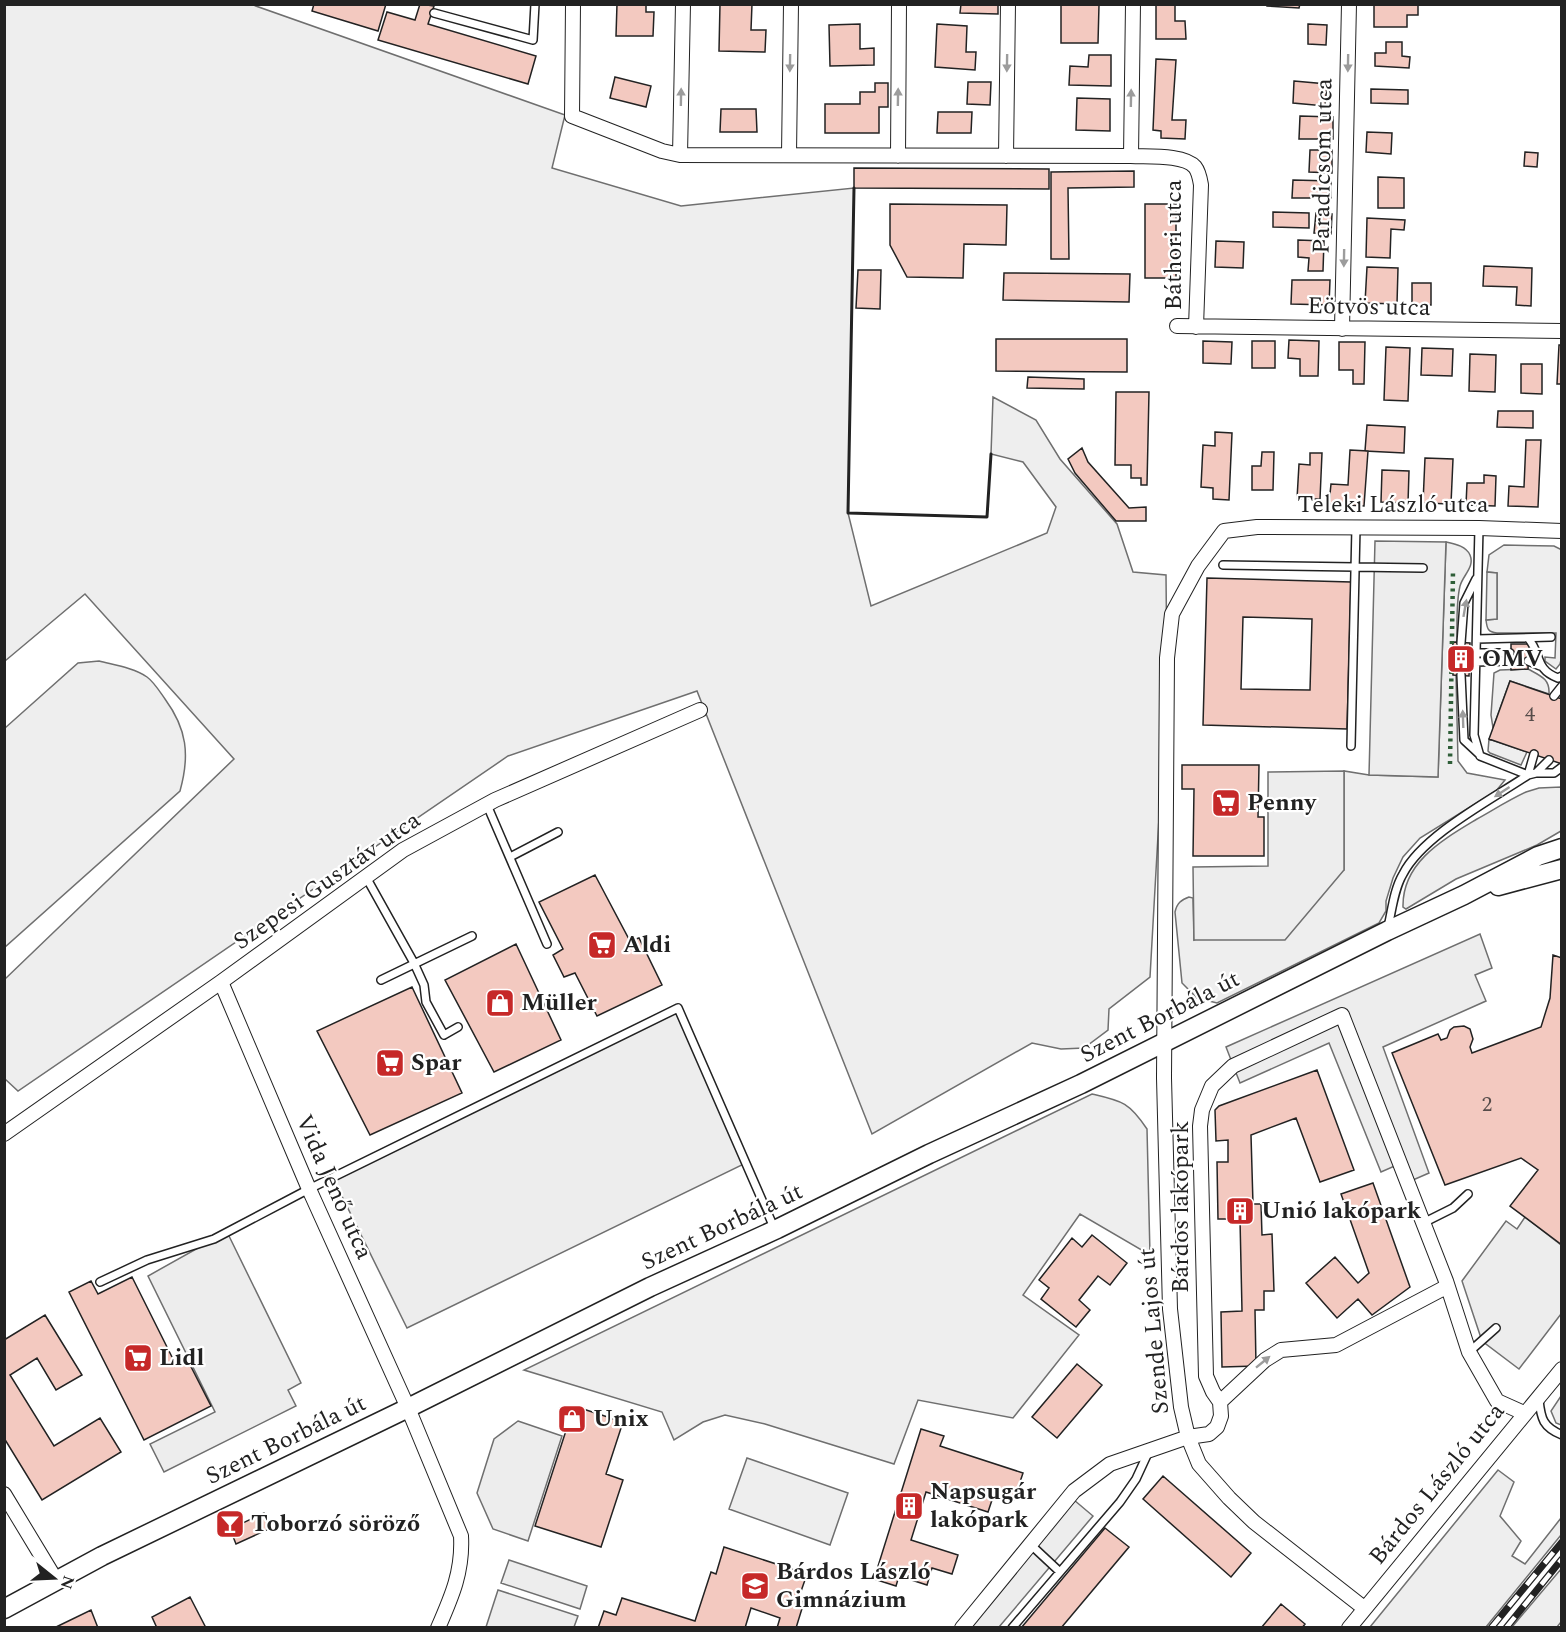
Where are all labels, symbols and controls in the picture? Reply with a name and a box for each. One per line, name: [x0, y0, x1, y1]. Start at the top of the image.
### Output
one-way arrow: [785, 53, 795, 72]
one-way arrow: [1002, 53, 1012, 72]
one-way arrow: [1343, 53, 1352, 72]
street label: Paradicsom utca: [1303, 78, 1343, 254]
one-way arrow: [676, 87, 686, 106]
one-way arrow: [893, 88, 903, 107]
one-way arrow: [1127, 88, 1136, 107]
street label: Báthori utca: [1156, 179, 1192, 311]
one-way arrow: [1339, 248, 1349, 267]
street label: Eötvös utca: [1307, 288, 1431, 326]
street label: Teleki László utca: [1297, 487, 1489, 523]
one-way arrow: [1461, 598, 1470, 617]
place label: OMV: [1482, 641, 1543, 677]
building icon: OMV: [1445, 643, 1477, 675]
house number: 4: [1525, 699, 1536, 731]
one-way arrow: [1459, 710, 1468, 729]
place label: Penny: [1247, 785, 1318, 821]
supermarket icon: Penny: [1210, 787, 1242, 819]
one-way arrow: [1493, 787, 1510, 798]
street label: Szepesi Gusztáv utca: [226, 803, 428, 959]
place label: Aldi: [623, 927, 671, 963]
supermarket icon: Aldi: [586, 929, 618, 961]
street label: Szent Borbála út: [1074, 961, 1246, 1073]
place label: Müller: [521, 985, 598, 1021]
shop icon: Müller: [484, 987, 516, 1019]
place label: Spar: [411, 1045, 462, 1081]
supermarket icon: Spar: [374, 1047, 406, 1079]
house number: 2: [1482, 1089, 1492, 1121]
street label: Vida Jenő utca: [286, 1109, 382, 1265]
street label: Bárdos lakópark: [1163, 1121, 1199, 1293]
street label: Szent Borbála út: [635, 1174, 809, 1280]
place label: Unió lakópark: [1261, 1193, 1422, 1229]
building icon: Unió lakópark: [1224, 1195, 1256, 1227]
street label: Szende Lajos út: [1129, 1246, 1179, 1416]
place label: Lidl: [159, 1340, 205, 1376]
supermarket icon: Lidl: [122, 1342, 154, 1374]
one-way arrow: [1255, 1356, 1271, 1369]
street label: Szent Borbála út: [200, 1385, 372, 1495]
street label: Bárdos László utca: [1360, 1395, 1514, 1573]
place label: Unix: [593, 1401, 649, 1437]
shop icon: Unix: [556, 1403, 588, 1435]
place label: Napsugár lakópark: [930, 1474, 1037, 1538]
building icon: Napsugár lakópark: [893, 1490, 925, 1522]
place label: Toborzó söröző: [251, 1506, 420, 1542]
bar icon: Toborzó söröző: [214, 1508, 246, 1540]
north arrow: [24, 1548, 84, 1608]
place label: Bárdos László Gimnázium: [776, 1554, 931, 1618]
school or university icon: Bárdos László Gimnázium: [739, 1570, 771, 1602]
text: N: [54, 1572, 81, 1592]

